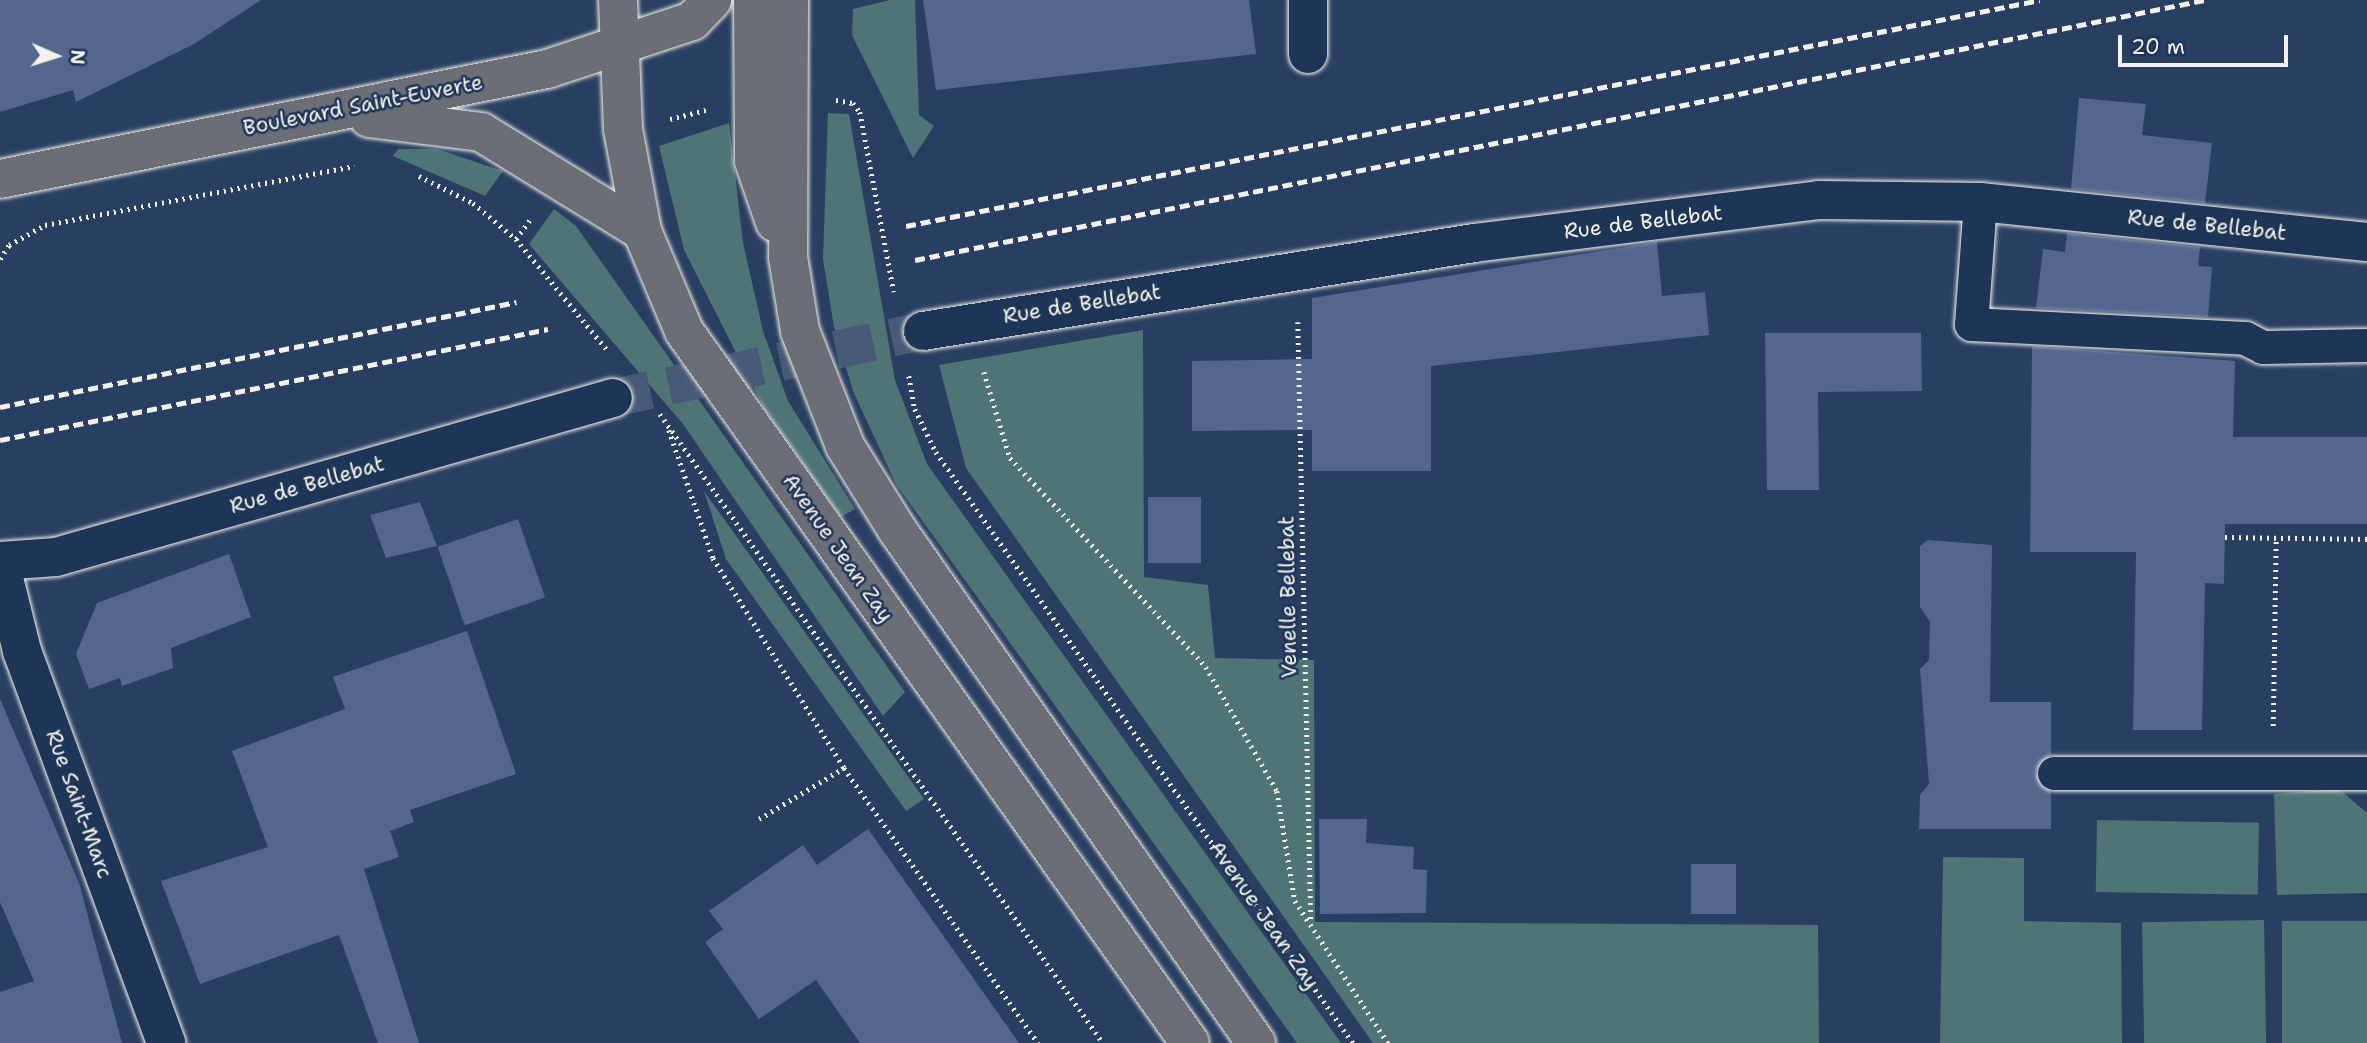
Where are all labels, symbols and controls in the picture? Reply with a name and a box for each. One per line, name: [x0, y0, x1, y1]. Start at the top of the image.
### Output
north arrow: [21, 21, 91, 91]
scale bar: [2122, 21, 2292, 65]
text: 20 m: [2131, 33, 2185, 61]
text: N: [65, 49, 90, 65]
street label: Boulevard Saint-Euverte: [241, 69, 485, 141]
street label: Rue de Bellebat: [1562, 200, 1724, 244]
street label: Rue de Bellebat: [2126, 204, 2288, 246]
street label: Rue de Bellebat: [1001, 279, 1163, 329]
street label: Rue de Bellebat: [227, 451, 387, 519]
street label: Avenue Jean Zay: [777, 469, 899, 627]
street label: Venelle Bellebat: [1274, 516, 1302, 678]
street label: Rue Saint-Marc: [40, 726, 118, 882]
street label: Avenue Jean Zay: [1203, 836, 1325, 994]

